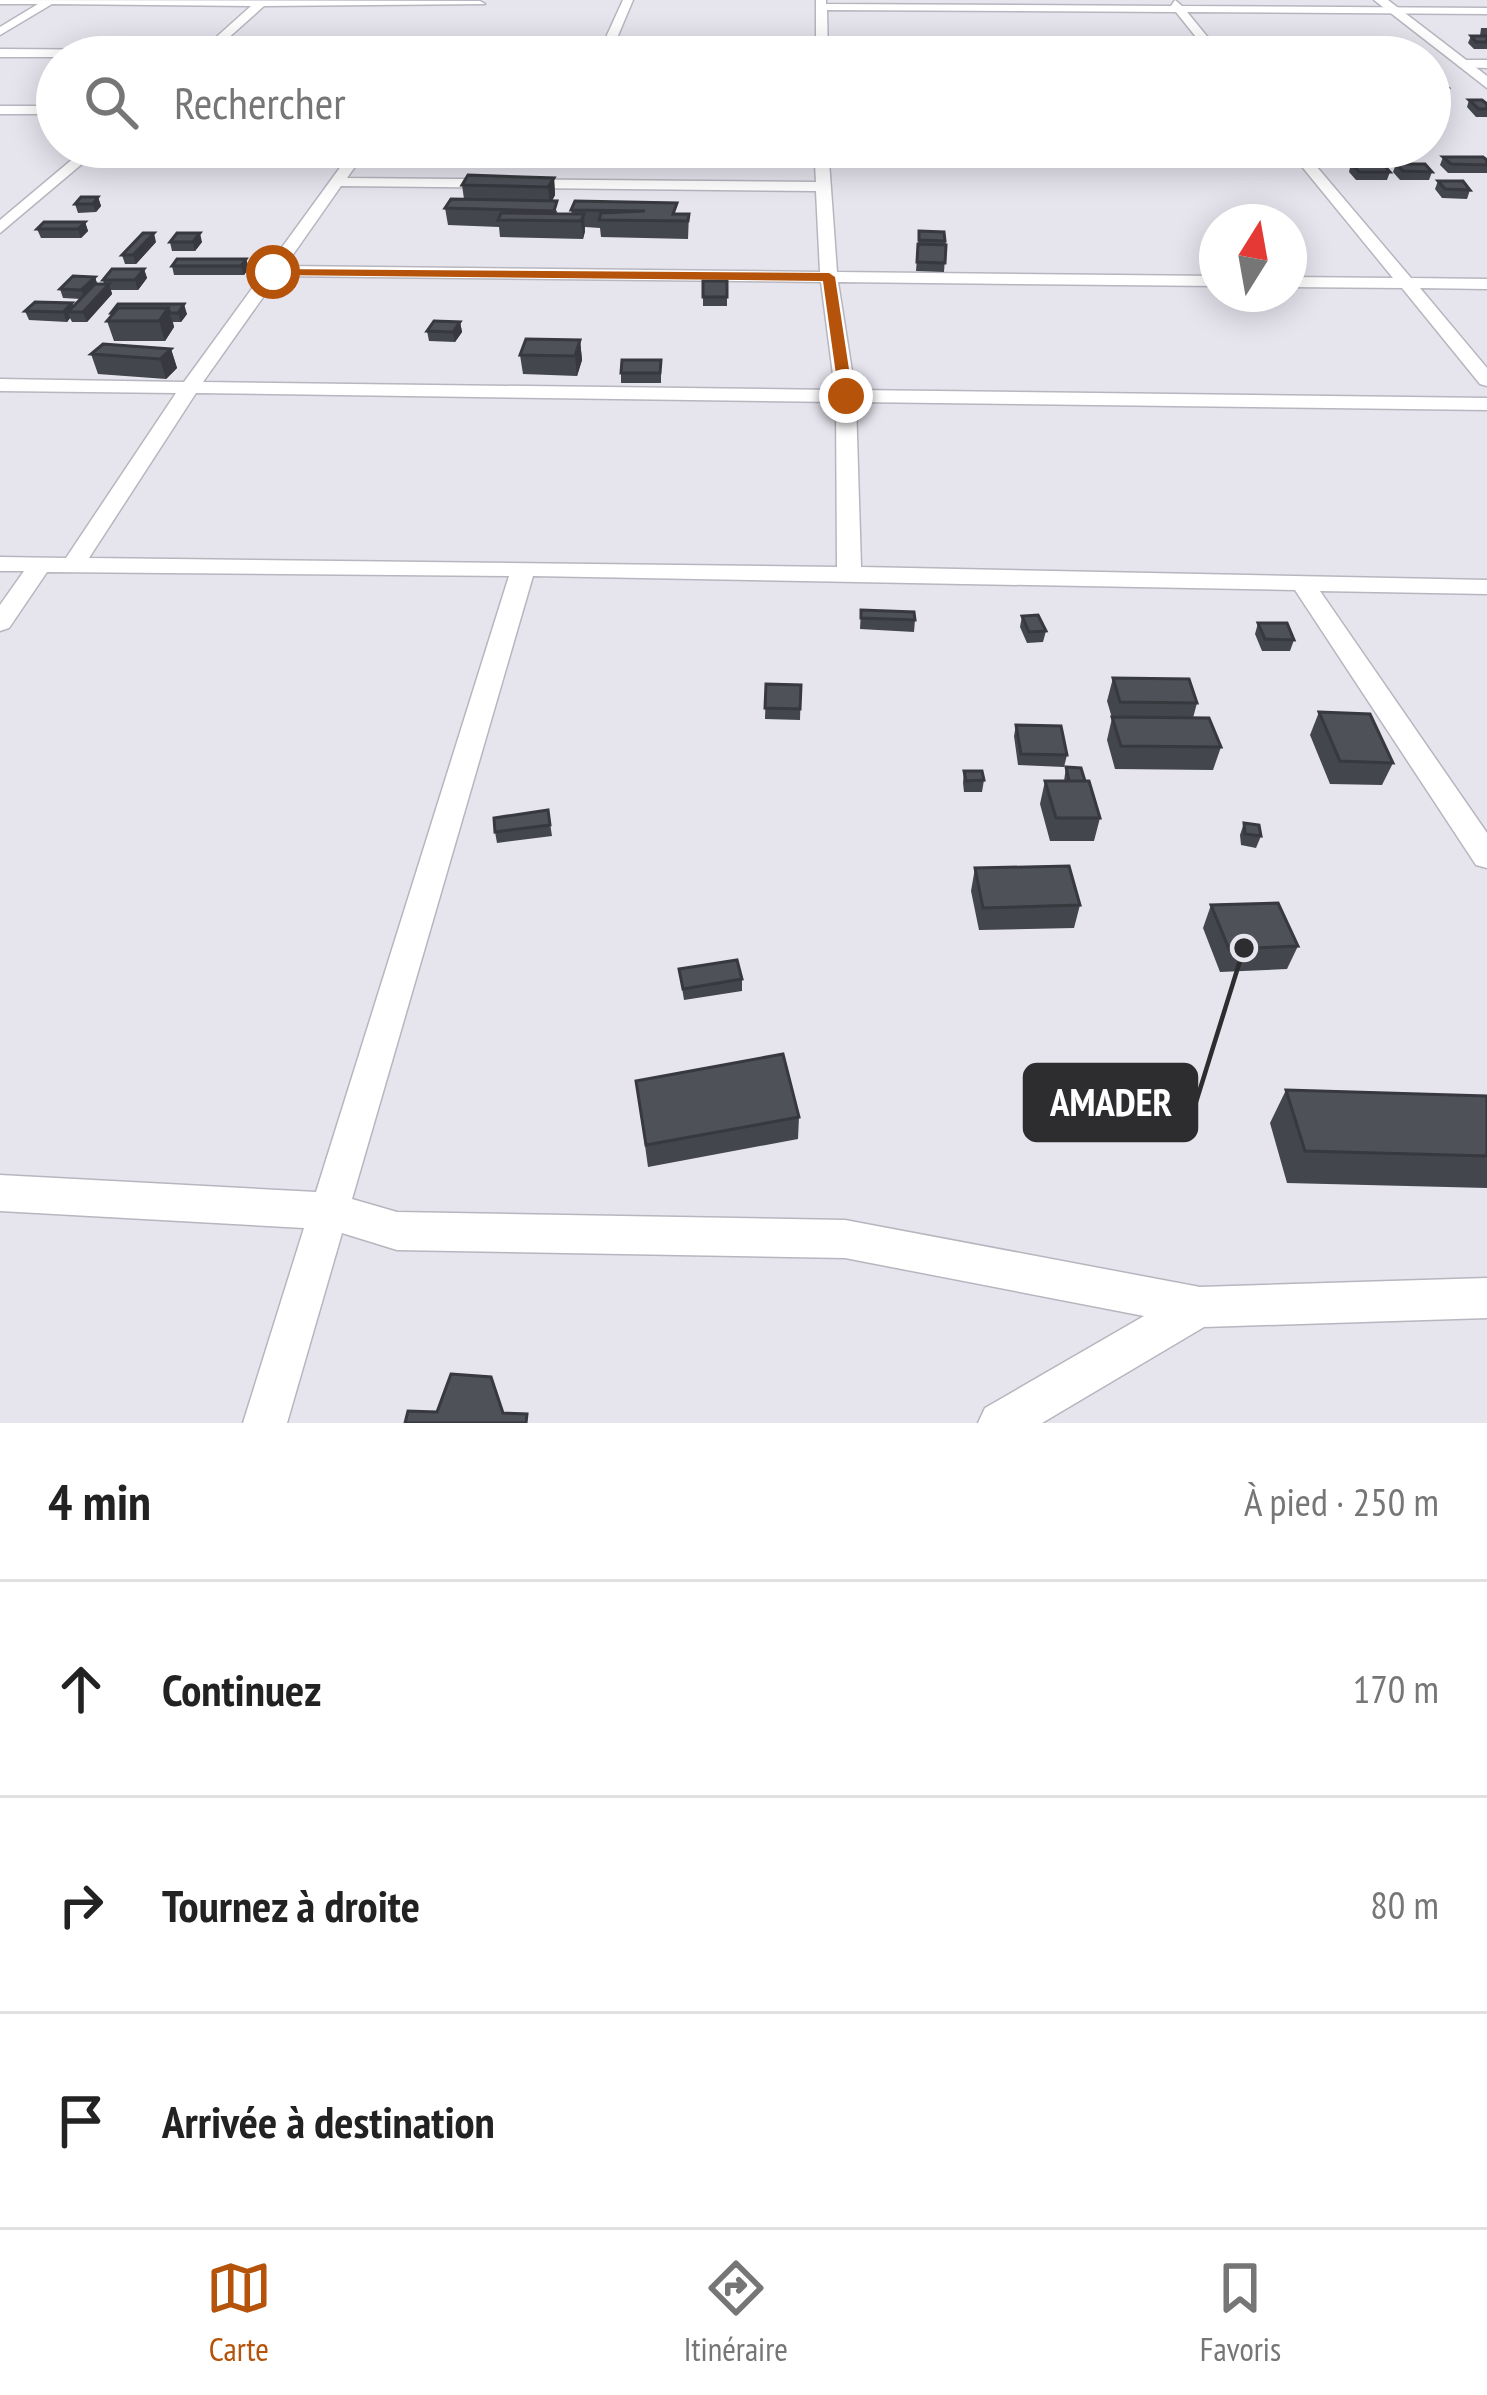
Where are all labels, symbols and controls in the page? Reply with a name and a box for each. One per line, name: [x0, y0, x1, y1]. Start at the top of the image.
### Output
search box: [36, 36, 1451, 168]
icon: search: [78, 69, 144, 135]
text: Rechercher: [174, 73, 346, 131]
north arrow: [1199, 204, 1307, 312]
route start: [246, 245, 300, 299]
route end: [819, 369, 873, 423]
callout: AMADER: [1025, 1065, 1196, 1140]
text: AMADER: [1049, 1076, 1172, 1127]
text: 4 min: [48, 1468, 151, 1534]
text: À pied · 250 m: [1244, 1476, 1439, 1527]
icon: ahead: [48, 1656, 114, 1722]
text: Continuez: [162, 1660, 321, 1718]
text: 170 m: [1353, 1663, 1439, 1714]
icon: right: [48, 1872, 114, 1938]
text: Tournez à droite: [162, 1876, 420, 1934]
text: 80 m: [1370, 1879, 1439, 1930]
icon: arrive: [48, 2088, 114, 2154]
text: Arrivée à destination: [162, 2092, 495, 2150]
tab: Carte: [206, 2255, 272, 2370]
tab: Itinéraire: [684, 2255, 788, 2370]
tab: Favoris: [1200, 2255, 1281, 2370]

